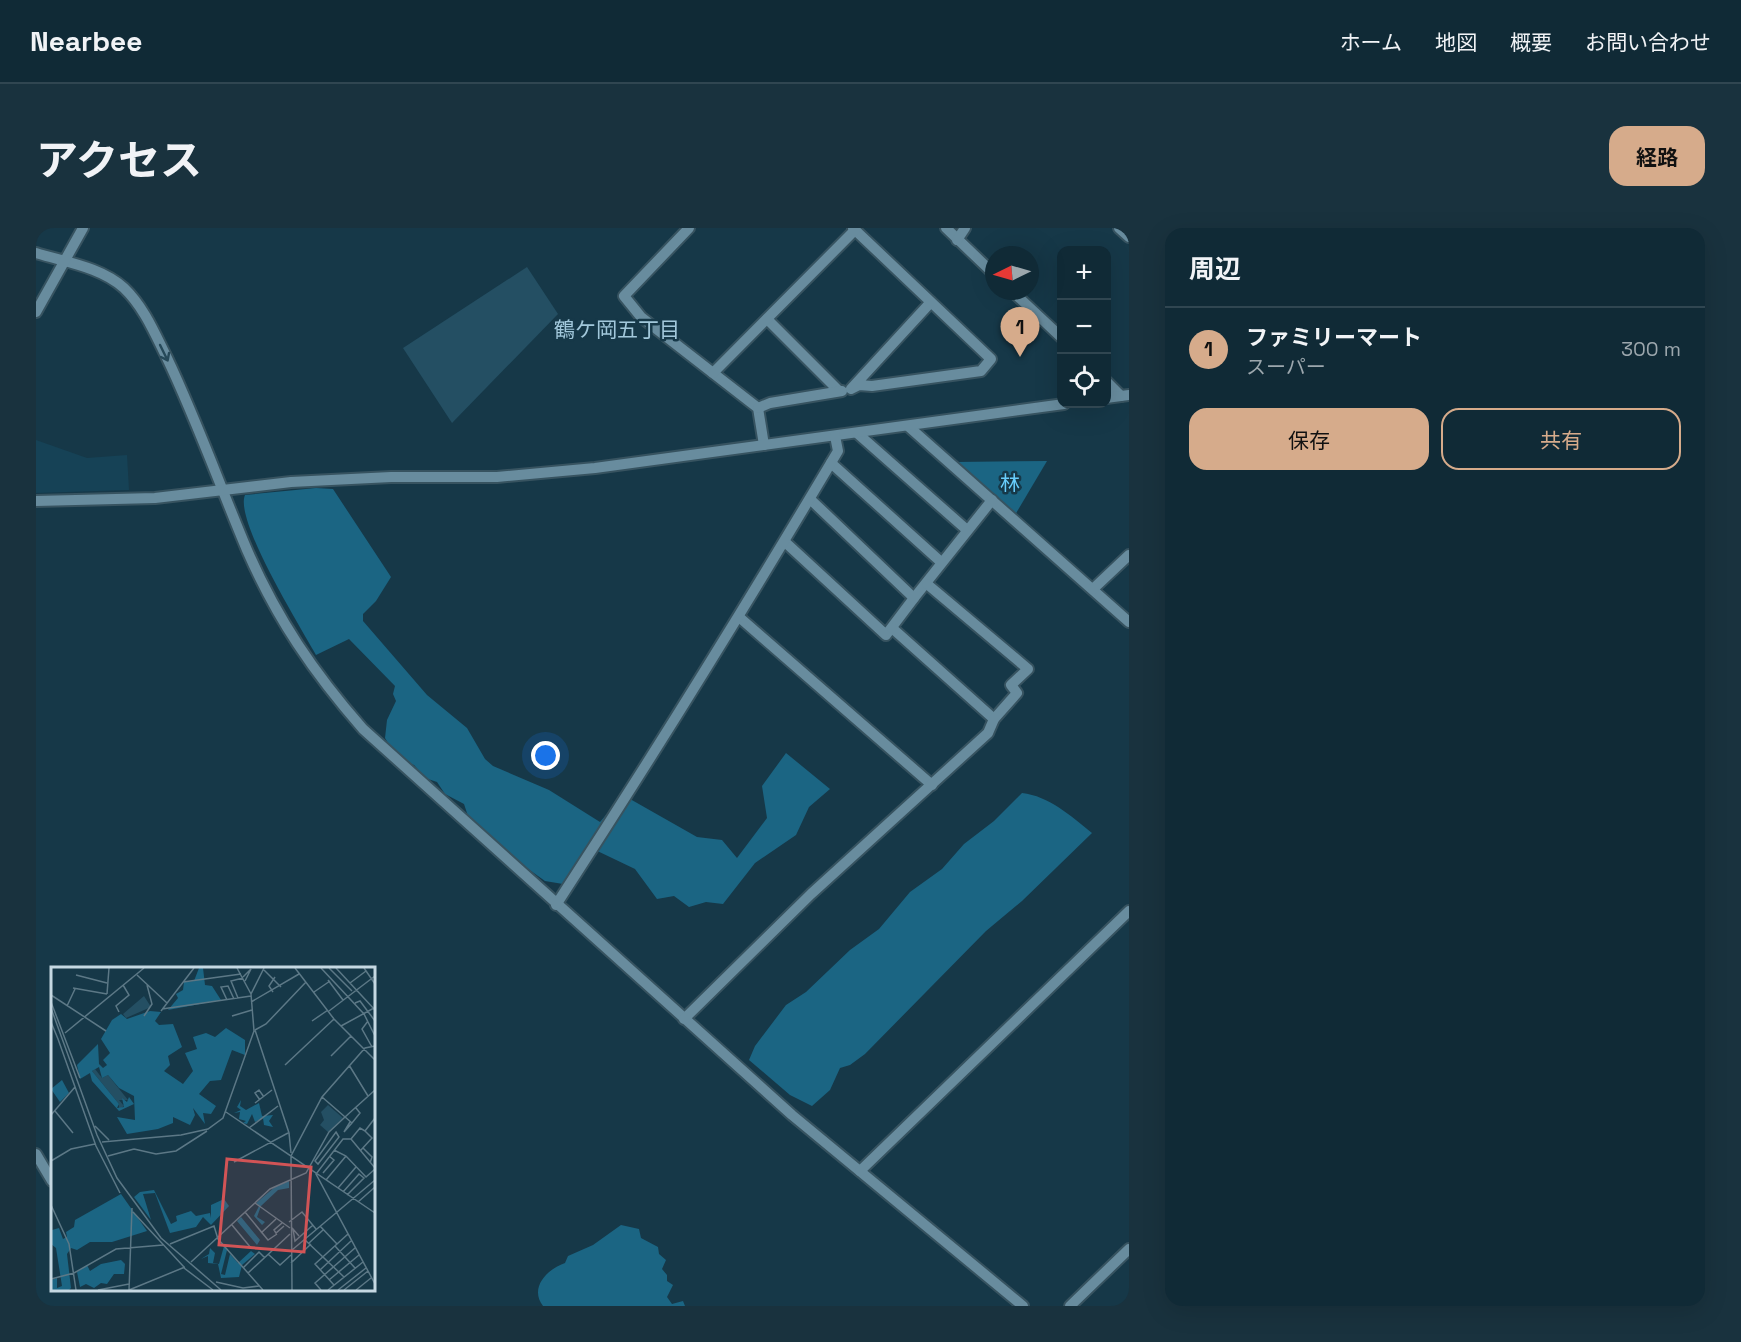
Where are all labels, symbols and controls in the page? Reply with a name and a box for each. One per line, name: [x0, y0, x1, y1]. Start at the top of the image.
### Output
text: Nearbee: [30, 23, 142, 59]
text: ホーム: [1340, 29, 1402, 56]
text: 地図: [1435, 29, 1477, 56]
text: 概要: [1510, 29, 1552, 56]
text: お問い合わせ: [1585, 29, 1711, 56]
button: 経路: [1609, 126, 1705, 186]
text: アクセス: [36, 134, 202, 187]
north arrow: [985, 246, 1039, 300]
map controls: [1057, 246, 1111, 408]
button: +: [1057, 246, 1111, 300]
text: 周辺: [1189, 252, 1241, 286]
button: −: [1057, 300, 1111, 354]
pin: 1: [1000, 308, 1040, 357]
district label: 鶴ケ岡五丁目: [554, 316, 680, 343]
text: ファミリーマート: [1246, 323, 1422, 351]
text: 1: [1204, 336, 1213, 362]
text: 300 m: [1621, 336, 1681, 362]
one-way arrow: [159, 343, 171, 361]
button: locate: [1057, 354, 1111, 408]
text: スーパー: [1246, 354, 1326, 380]
button: 保存: [1189, 408, 1429, 470]
button: 共有: [1441, 408, 1681, 470]
park label: 林: [1000, 470, 1020, 496]
your location: [531, 741, 560, 770]
inset map: [51, 967, 375, 1291]

